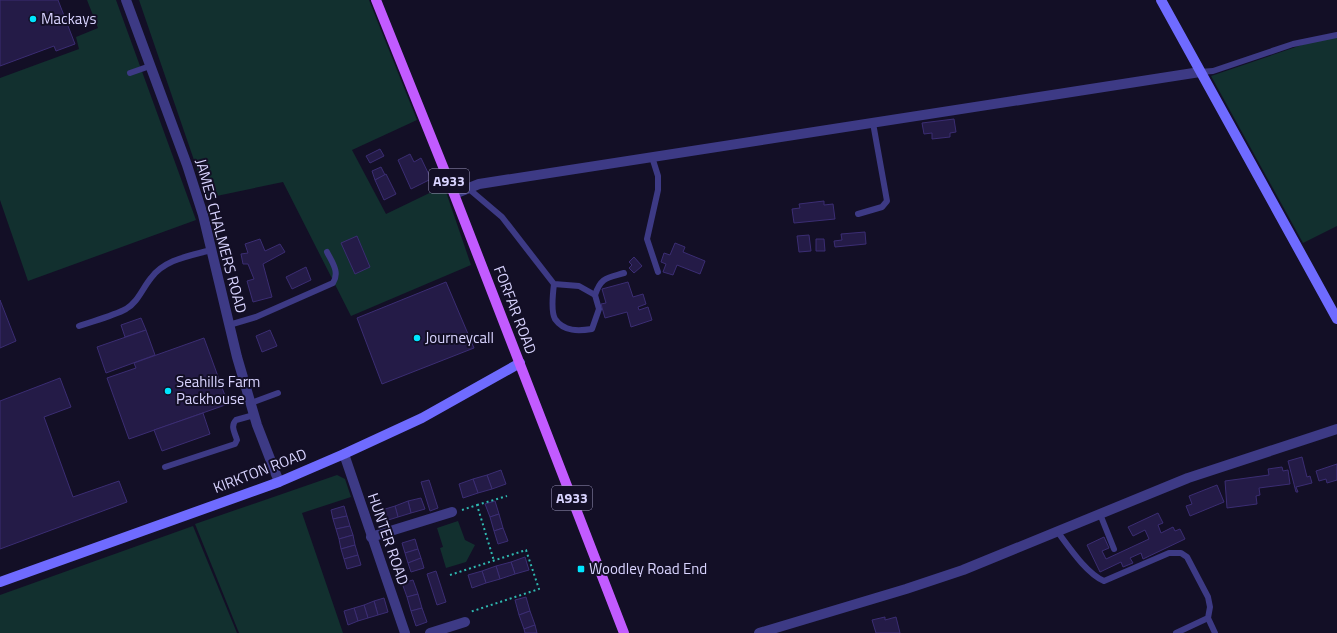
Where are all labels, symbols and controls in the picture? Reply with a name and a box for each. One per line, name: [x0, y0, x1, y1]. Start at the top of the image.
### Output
place label: Mackays: [41, 7, 96, 30]
marker: Mackays: [28, 14, 38, 24]
street label: JAMES CHALMERS ROAD: [190, 156, 253, 316]
road number: A933: [429, 169, 469, 193]
street label: FORFAR ROAD: [488, 262, 543, 358]
place label: Journeycall: [425, 326, 494, 349]
marker: Journeycall: [412, 333, 422, 343]
place label: Seahills Farm Packhouse: [176, 370, 260, 410]
marker: Seahills Farm Packhouse: [163, 386, 173, 396]
street label: KIRKTON ROAD: [210, 442, 310, 499]
road number: A933: [552, 486, 592, 510]
street label: HUNTER ROAD: [362, 490, 415, 588]
place label: Woodley Road End: [589, 557, 707, 580]
marker: Woodley Road End: [576, 564, 586, 574]

